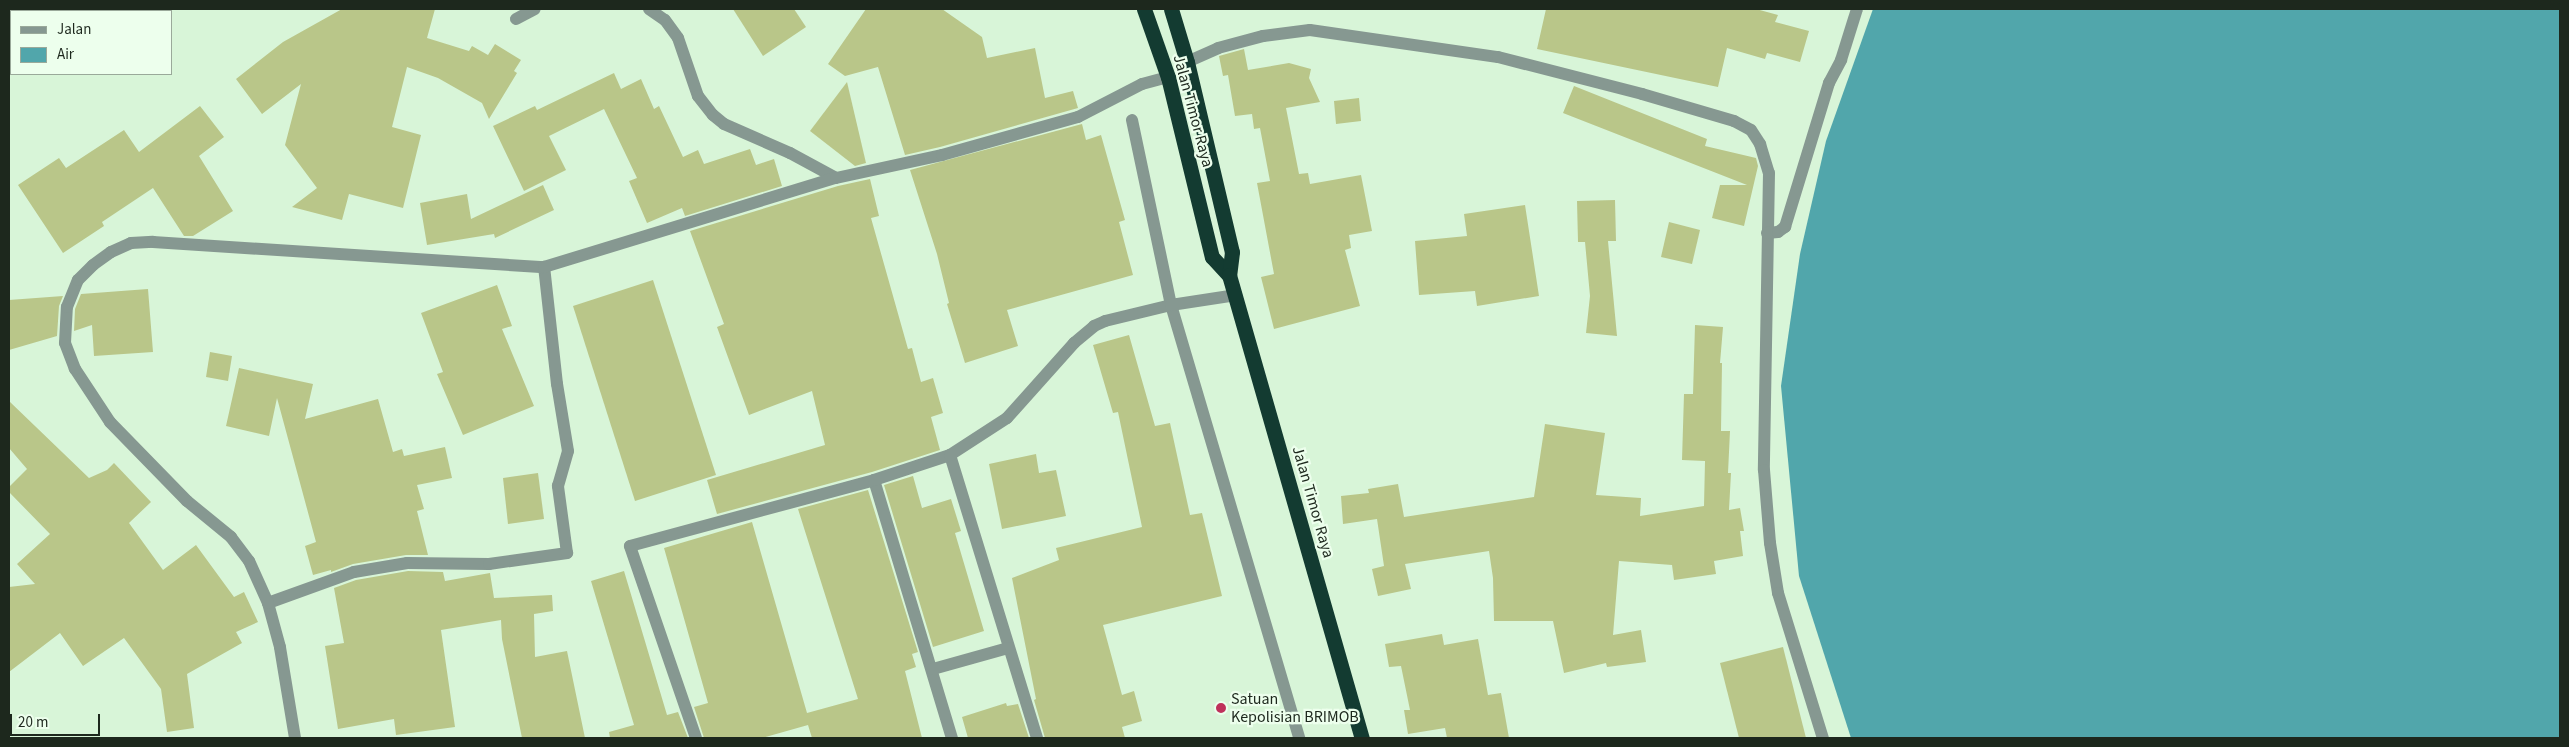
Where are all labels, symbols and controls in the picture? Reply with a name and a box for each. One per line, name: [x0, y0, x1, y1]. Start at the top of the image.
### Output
legend: [10, 10, 172, 75]
text: Jalan: [57, 19, 91, 40]
text: Air: [57, 44, 74, 65]
street label: Jalan Timor Raya: [1169, 53, 1217, 169]
street label: Jalan Timor Raya: [1288, 444, 1338, 560]
place label: Satuan Kepolisian BRIMOB: [1231, 689, 1359, 727]
marker: Satuan Kepolisian BRIMOB: [1215, 702, 1227, 714]
scale bar: [12, 704, 102, 736]
text: 20 m: [18, 712, 48, 733]

